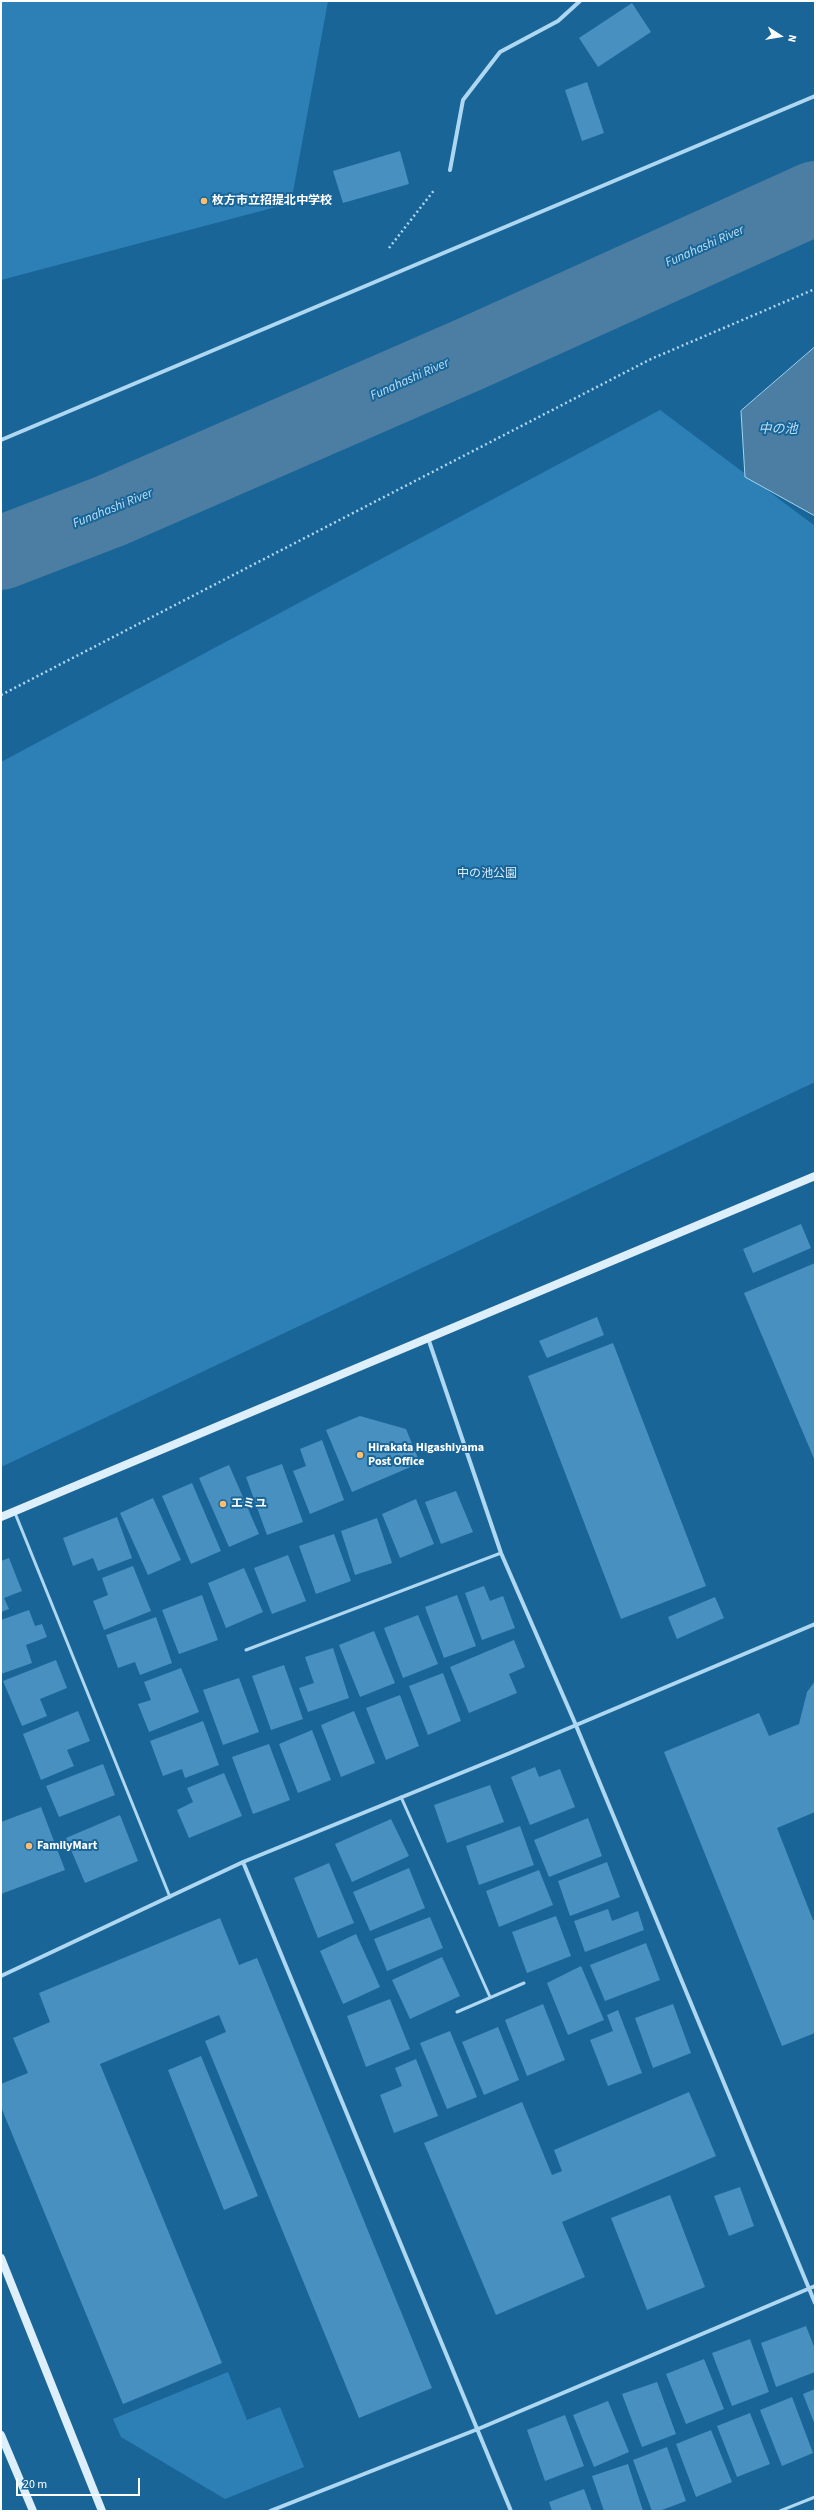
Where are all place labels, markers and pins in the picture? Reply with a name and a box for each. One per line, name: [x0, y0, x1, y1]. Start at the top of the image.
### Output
place label: 枚方市立招提北中学校: [212, 194, 332, 208]
marker: 枚方市立招提北中学校: [199, 196, 209, 206]
place label: Hirakata Higashiyama Post Office: [368, 1441, 484, 1469]
marker: Hirakata Higashiyama Post Office: [355, 1450, 365, 1460]
place label: エミユ: [231, 1497, 267, 1511]
marker: エミユ: [218, 1499, 228, 1509]
place label: FamilyMart: [37, 1839, 97, 1853]
marker: FamilyMart: [24, 1841, 34, 1851]

